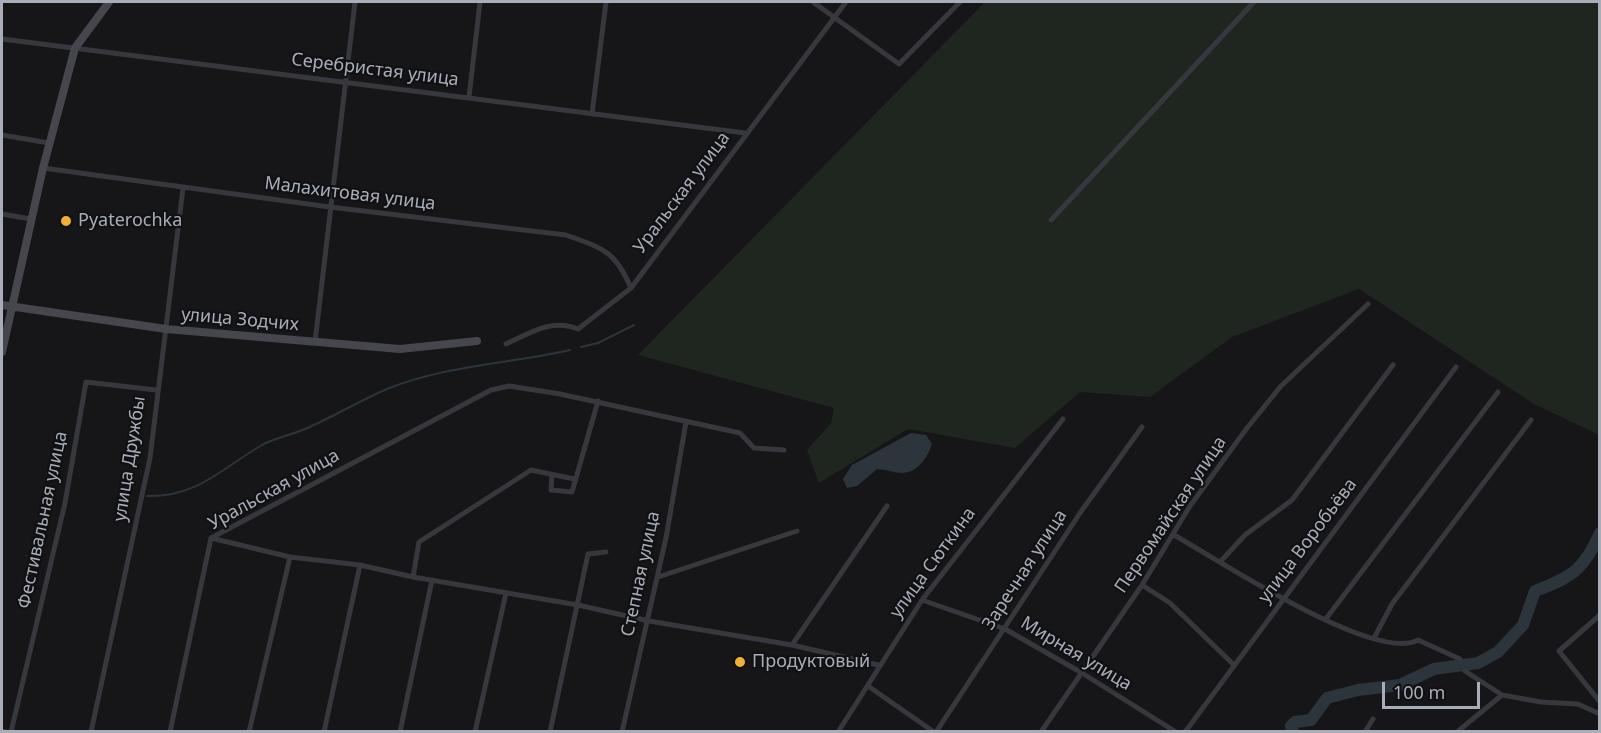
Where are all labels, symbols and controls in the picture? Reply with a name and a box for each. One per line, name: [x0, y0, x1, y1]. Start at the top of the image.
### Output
street label: Серебристая улица: [290, 49, 460, 91]
street label: Уральская улица: [629, 128, 735, 258]
street label: Малахитовая улица: [263, 173, 437, 215]
place label: Pyaterochka: [78, 210, 182, 232]
marker: Pyaterochka: [59, 214, 73, 228]
street label: улица Зодчих: [180, 304, 300, 336]
street label: улица Дружбы: [109, 395, 151, 523]
street label: Фестивальная улица: [14, 429, 72, 611]
street label: Первомайская улица: [1111, 433, 1231, 597]
street label: Уральская улица: [205, 445, 343, 535]
street label: улица Воробьёва: [1254, 474, 1362, 608]
street label: улица Сюткина: [886, 503, 980, 623]
street label: Заречная улица: [978, 506, 1072, 634]
street label: Степная улица: [617, 509, 665, 639]
street label: Мирная улица: [1017, 612, 1135, 696]
place label: Продуктовый: [752, 651, 870, 673]
marker: Продуктовый: [733, 655, 747, 669]
scale bar: [1385, 670, 1482, 708]
text: 100 m: [1393, 680, 1445, 704]

